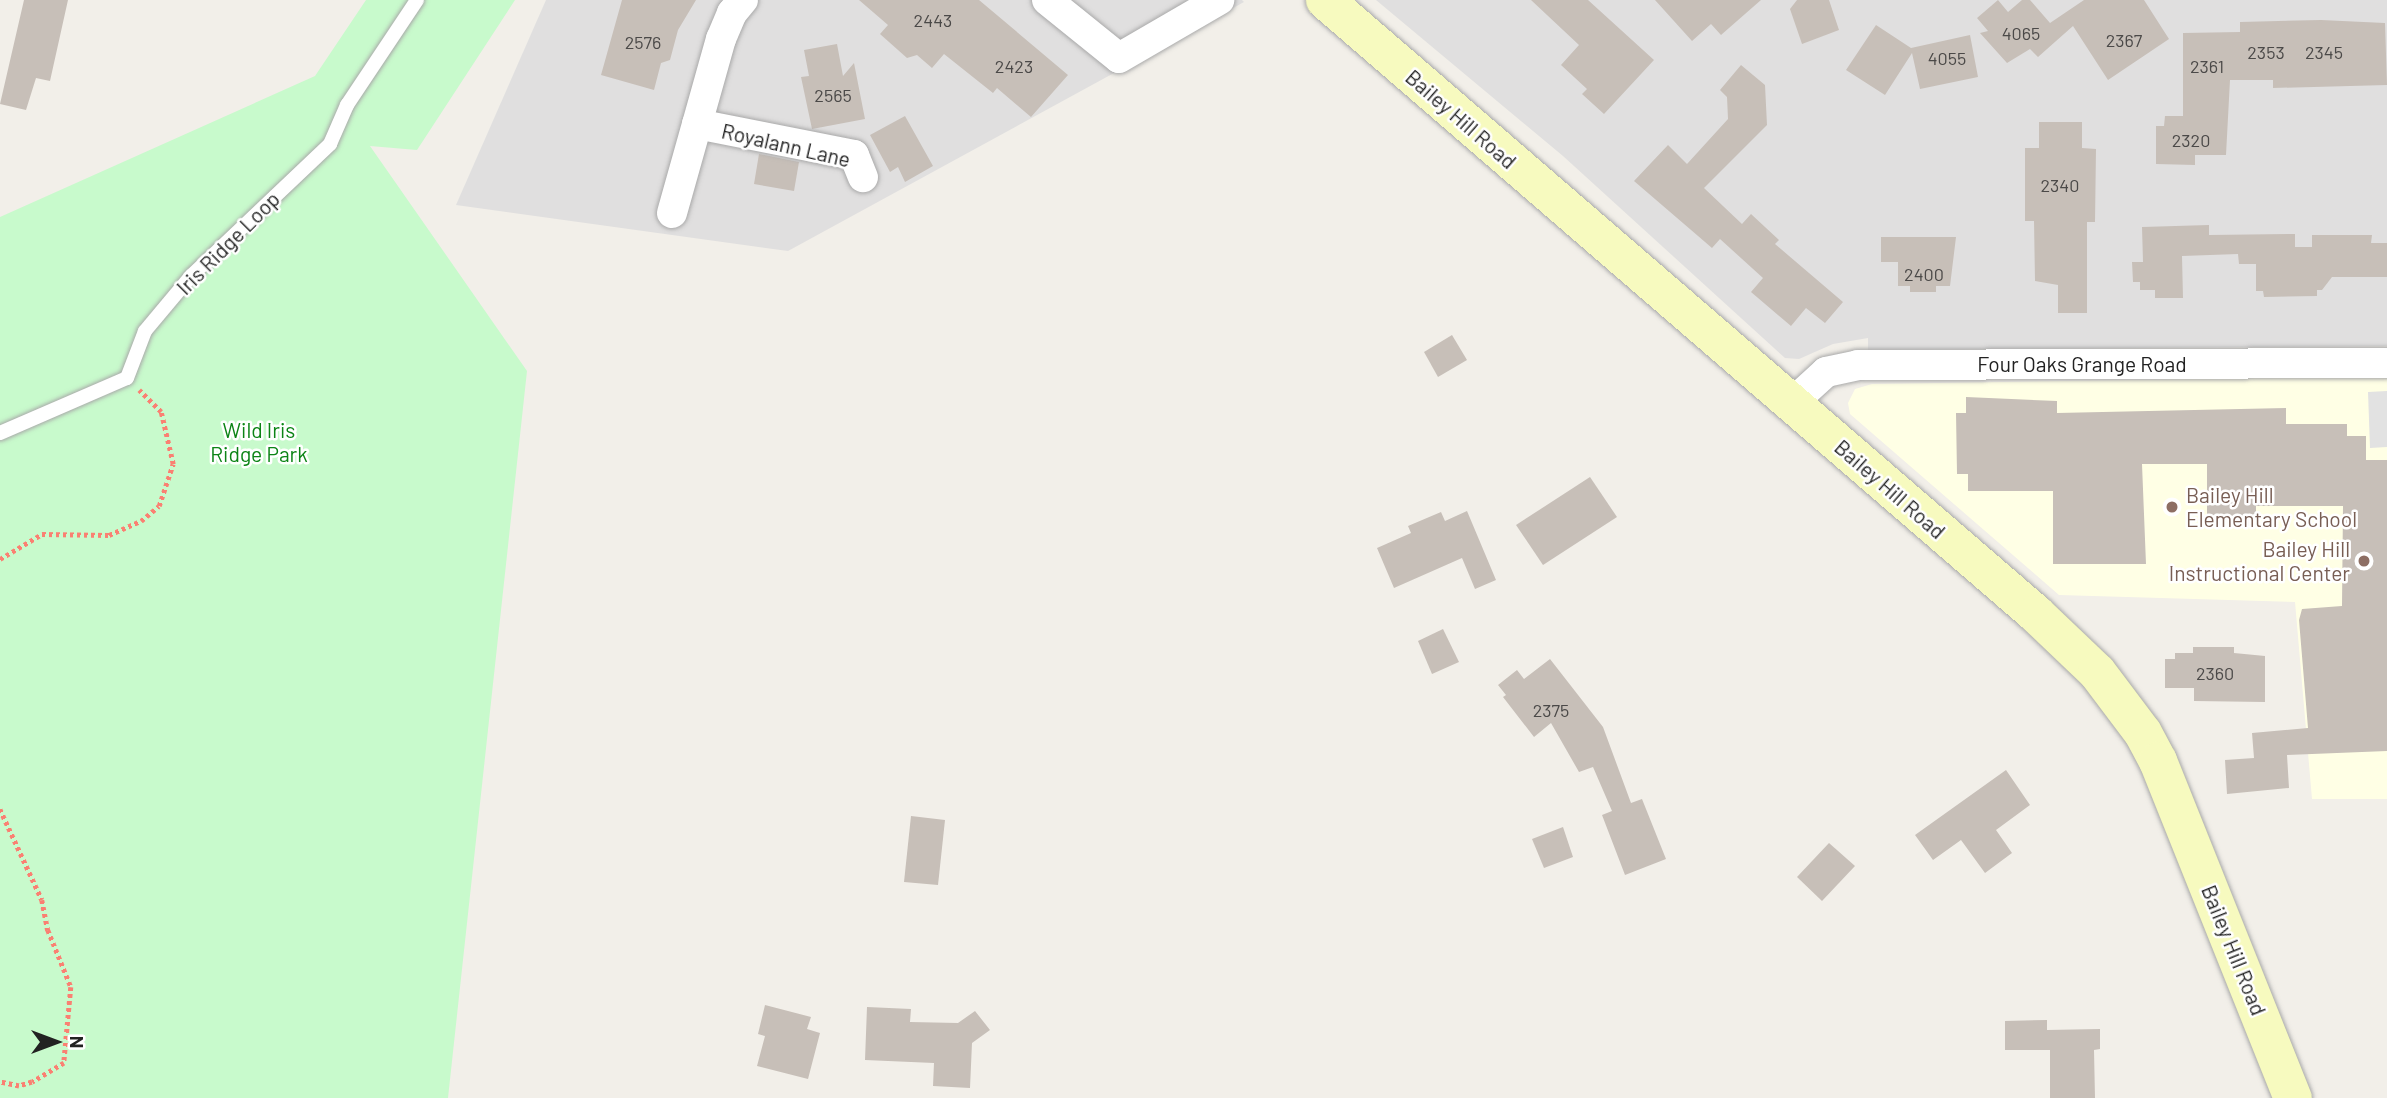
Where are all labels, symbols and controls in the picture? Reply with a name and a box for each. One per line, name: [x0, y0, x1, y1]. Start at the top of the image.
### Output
house number: 2443: [914, 9, 952, 31]
house number: 4065: [2002, 22, 2040, 44]
house number: 2367: [2106, 29, 2142, 51]
house number: 2576: [625, 31, 661, 53]
house number: 2353: [2247, 41, 2285, 63]
house number: 2345: [2305, 41, 2343, 63]
house number: 4055: [1928, 47, 1966, 69]
house number: 2423: [995, 55, 1033, 77]
house number: 2361: [2190, 55, 2224, 77]
street label: Bailey Hill Road: [1401, 64, 1521, 174]
house number: 2565: [814, 84, 852, 106]
street label: Royalann Lane: [719, 118, 853, 172]
house number: 2320: [2172, 129, 2210, 151]
house number: 2340: [2041, 174, 2079, 196]
street label: Iris Ridge Loop: [171, 186, 285, 300]
house number: 2400: [1904, 263, 1944, 285]
street label: Four Oaks Grange Road: [1977, 351, 2187, 377]
park label: Wild Iris Ridge Park: [210, 417, 308, 467]
street label: Bailey Hill Road: [1830, 434, 1950, 544]
place label: Bailey Hill Elementary School: [2186, 482, 2357, 532]
marker: Bailey Hill Elementary School: [2164, 499, 2180, 515]
place label: Bailey Hill Instructional Center: [2169, 536, 2350, 586]
marker: Bailey Hill Instructional Center: [2356, 553, 2372, 569]
house number: 2360: [2196, 662, 2234, 684]
house number: 2375: [1533, 699, 1569, 721]
street label: Bailey Hill Road: [2196, 881, 2272, 1019]
north arrow: [21, 1007, 91, 1077]
text: N: [66, 1036, 89, 1048]

